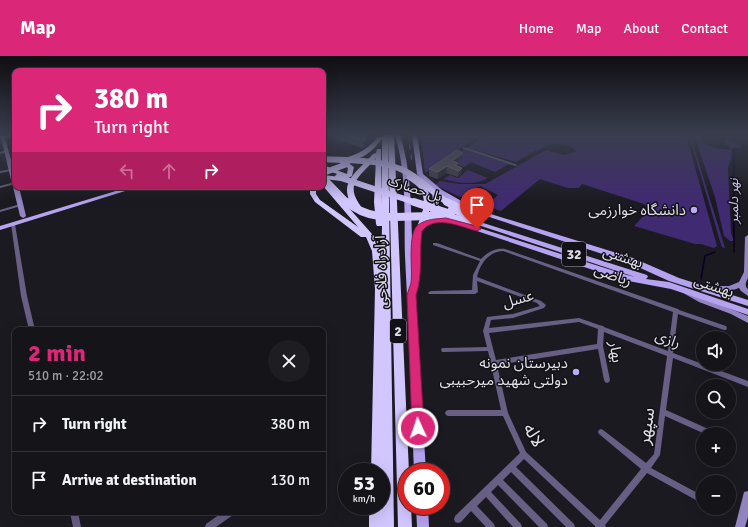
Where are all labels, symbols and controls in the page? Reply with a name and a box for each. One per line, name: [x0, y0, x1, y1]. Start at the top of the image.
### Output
text: Map: [20, 16, 56, 40]
text: Home: [519, 20, 554, 37]
text: Map: [576, 20, 601, 37]
text: About: [623, 20, 659, 37]
text: Contact: [681, 20, 728, 37]
text: 380 m: [94, 82, 168, 116]
icon: right: [28, 84, 80, 136]
text: Turn right: [94, 116, 169, 138]
icon: left: [116, 160, 138, 182]
icon: ahead: [158, 160, 180, 182]
icon: right: [200, 160, 222, 182]
street label: پل حصارک: [386, 173, 444, 206]
water label: نهر دلمبر: [726, 177, 742, 224]
pin: [460, 188, 494, 229]
icon: arrive: [466, 194, 488, 216]
place label: دانشگاه خوارزمی: [588, 201, 686, 219]
marker: دانشگاه خوارزمی: [689, 205, 699, 215]
street label: آزادراه فلاحی: [371, 235, 391, 309]
road number: 32: [562, 242, 586, 266]
street label: بهشتى: [601, 242, 645, 272]
street label: ریاضی: [592, 260, 634, 290]
street label: بهشتی: [692, 271, 736, 301]
street label: عسل: [500, 286, 536, 312]
road number: 2: [390, 319, 406, 343]
street label: رازی: [653, 326, 683, 352]
map controls: [696, 331, 736, 515]
button: sound: [696, 331, 736, 371]
text: 2 min: [28, 338, 86, 368]
street label: بهار: [605, 339, 626, 364]
button: close: [268, 340, 310, 382]
place label: دبیرستان نمونه دولتی شهید میرحبیبی: [439, 354, 568, 389]
marker: دبیرستان نمونه دولتی شهید میرحبیبی: [571, 367, 581, 377]
text: 510 m · 22:02: [28, 368, 104, 384]
button: search: [696, 379, 736, 419]
street label: سپهر: [632, 406, 660, 447]
position arrow: [397, 407, 439, 449]
icon: right: [28, 413, 50, 435]
text: Turn right: [62, 415, 127, 433]
text: 380 m: [270, 415, 310, 433]
street label: لاله: [518, 419, 550, 451]
button: +: [696, 427, 736, 467]
speed limit sign: 60: [398, 463, 450, 515]
icon: arrive: [28, 469, 50, 491]
text: Arrive at destination: [62, 471, 197, 489]
text: 130 m: [270, 471, 310, 489]
text: 53: [353, 471, 375, 496]
button: −: [696, 475, 736, 515]
text: km/h: [353, 493, 375, 505]

